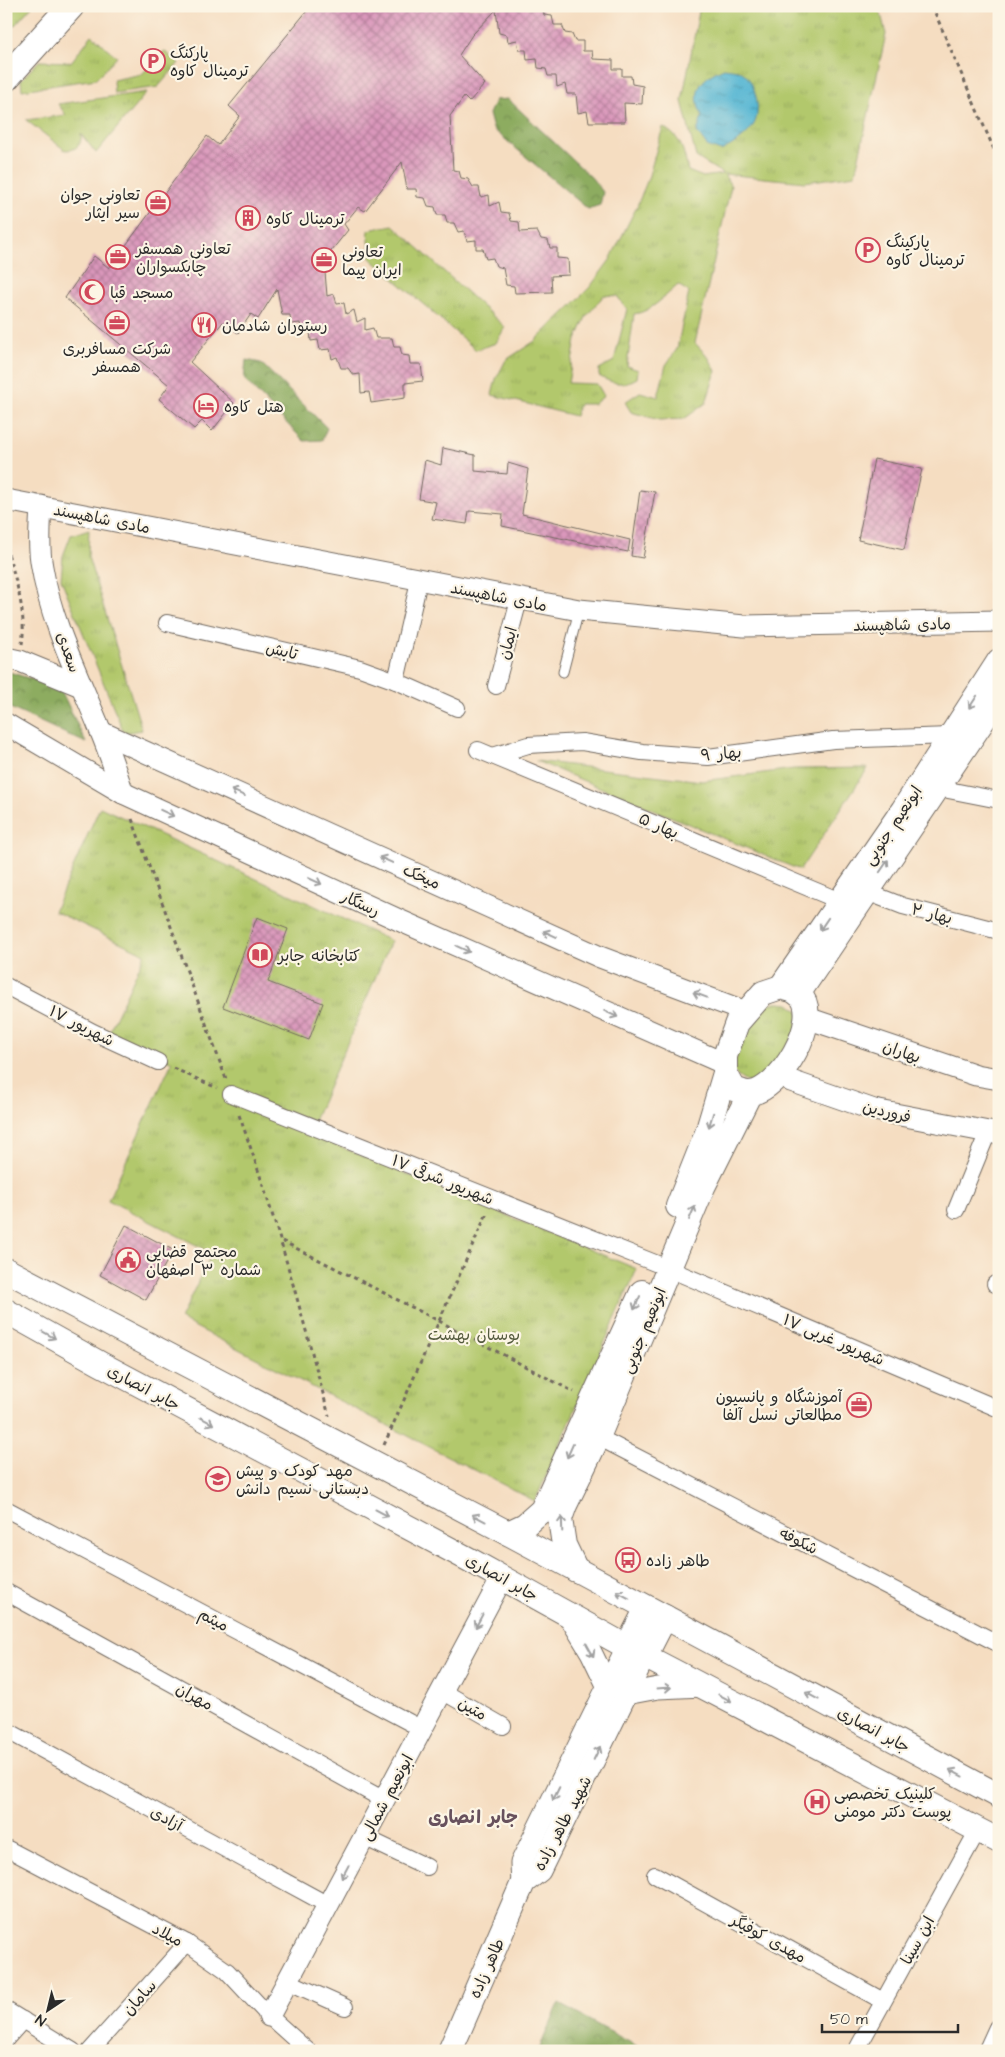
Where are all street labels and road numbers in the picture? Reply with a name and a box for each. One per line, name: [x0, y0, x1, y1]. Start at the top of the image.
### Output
street label: مادی شاهپسند: [52, 499, 152, 539]
street label: مادی شاهپسند: [449, 577, 549, 617]
street label: مادی شاهپسند: [853, 613, 951, 637]
street label: ایمان: [493, 624, 523, 662]
street label: سعدی: [51, 629, 86, 676]
street label: تابش: [264, 637, 300, 665]
street label: بهار ۹: [700, 741, 742, 767]
street label: ابونعیم جنوبی: [858, 782, 928, 870]
street label: بهار ۵: [635, 808, 682, 844]
street label: میخک: [399, 859, 444, 895]
street label: رستگار: [337, 885, 383, 922]
street label: بهار ۲: [909, 898, 955, 930]
street label: ۱۷ شهریور: [45, 1000, 118, 1052]
street label: بهاران: [880, 1035, 924, 1069]
street label: فروردین: [860, 1095, 913, 1129]
street label: ۱۷ شهریور شرقی: [388, 1149, 497, 1210]
street label: ابونعیم جنوبی: [616, 1284, 673, 1377]
street label: ۱۷ شهریور غربی: [780, 1309, 888, 1371]
street label: جابر انصاری: [103, 1360, 184, 1416]
street label: شکوفه: [775, 1522, 822, 1560]
street label: جابر انصاری: [461, 1549, 542, 1607]
street label: میثم: [194, 1603, 232, 1638]
street label: مهران: [172, 1678, 217, 1716]
street label: متین: [454, 1692, 491, 1726]
street label: جابر انصاری: [833, 1702, 914, 1758]
street label: ابونعیم شمالی: [355, 1751, 420, 1845]
street label: شهید طاهر زاده: [529, 1772, 597, 1875]
street label: آزادی: [146, 1801, 188, 1837]
street label: مهدی کوفیگر: [725, 1908, 810, 1968]
street label: ابن سینا: [896, 1912, 940, 1969]
street label: میلاد: [148, 1918, 187, 1952]
street label: طاهر زاده: [464, 1935, 510, 2002]
street label: سامان: [118, 1975, 162, 2020]

